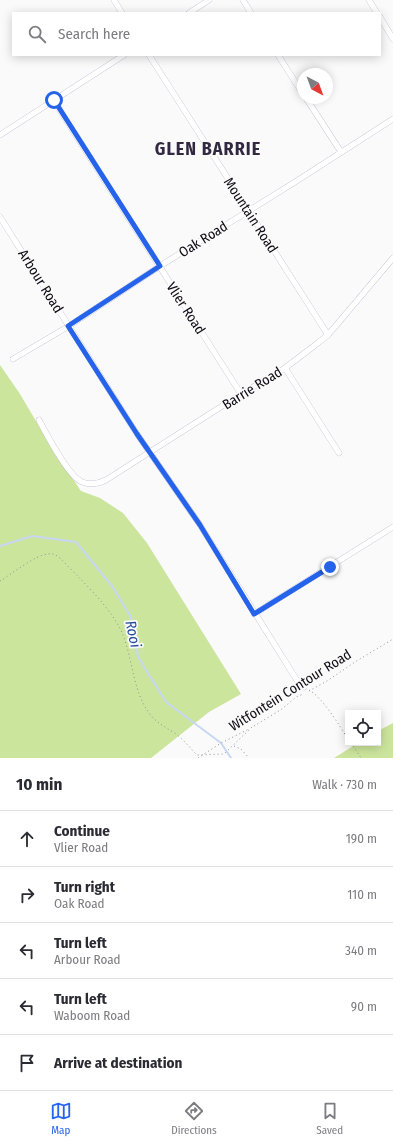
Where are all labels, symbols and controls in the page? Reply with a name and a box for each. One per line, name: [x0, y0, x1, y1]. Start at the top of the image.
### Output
search box: [12, 12, 381, 56]
icon: search: [26, 23, 48, 45]
text: Search here: [58, 25, 130, 43]
north arrow: [297, 68, 333, 104]
route start: [45, 91, 63, 109]
district label: GLEN BARRIE: [155, 138, 261, 160]
street label: Mountain Road: [220, 174, 281, 256]
street label: Oak Road: [176, 218, 231, 261]
street label: Arbour Road: [14, 246, 67, 316]
street label: Vlier Road: [163, 279, 209, 337]
street label: Barrie Road: [219, 363, 285, 413]
route end: [321, 558, 339, 576]
water label: Rooi: [121, 619, 145, 649]
street label: Witfontein Contour Road: [226, 646, 354, 735]
map controls: [345, 710, 381, 746]
button: locate: [345, 710, 381, 746]
text: 10 min: [16, 774, 62, 795]
text: Walk · 730 m: [312, 777, 377, 792]
text: Continue: [54, 822, 110, 840]
icon: ahead: [16, 828, 38, 850]
text: 190 m: [346, 831, 377, 846]
text: Vlier Road: [54, 840, 108, 855]
text: Turn right: [54, 878, 115, 896]
icon: right: [16, 884, 38, 906]
text: 110 m: [347, 887, 377, 902]
text: Oak Road: [54, 896, 104, 911]
text: Turn left: [54, 934, 107, 952]
icon: left: [16, 940, 38, 962]
text: 340 m: [345, 943, 377, 958]
text: Arbour Road: [54, 952, 120, 967]
text: Turn left: [54, 990, 107, 1008]
icon: left: [16, 996, 38, 1018]
text: 90 m: [351, 999, 377, 1014]
text: Waboom Road: [54, 1008, 130, 1023]
icon: arrive: [16, 1052, 38, 1074]
text: Arrive at destination: [54, 1054, 182, 1072]
tab: Map: [50, 1100, 72, 1137]
tab: Directions: [171, 1100, 217, 1137]
tab: Saved: [316, 1100, 343, 1137]

